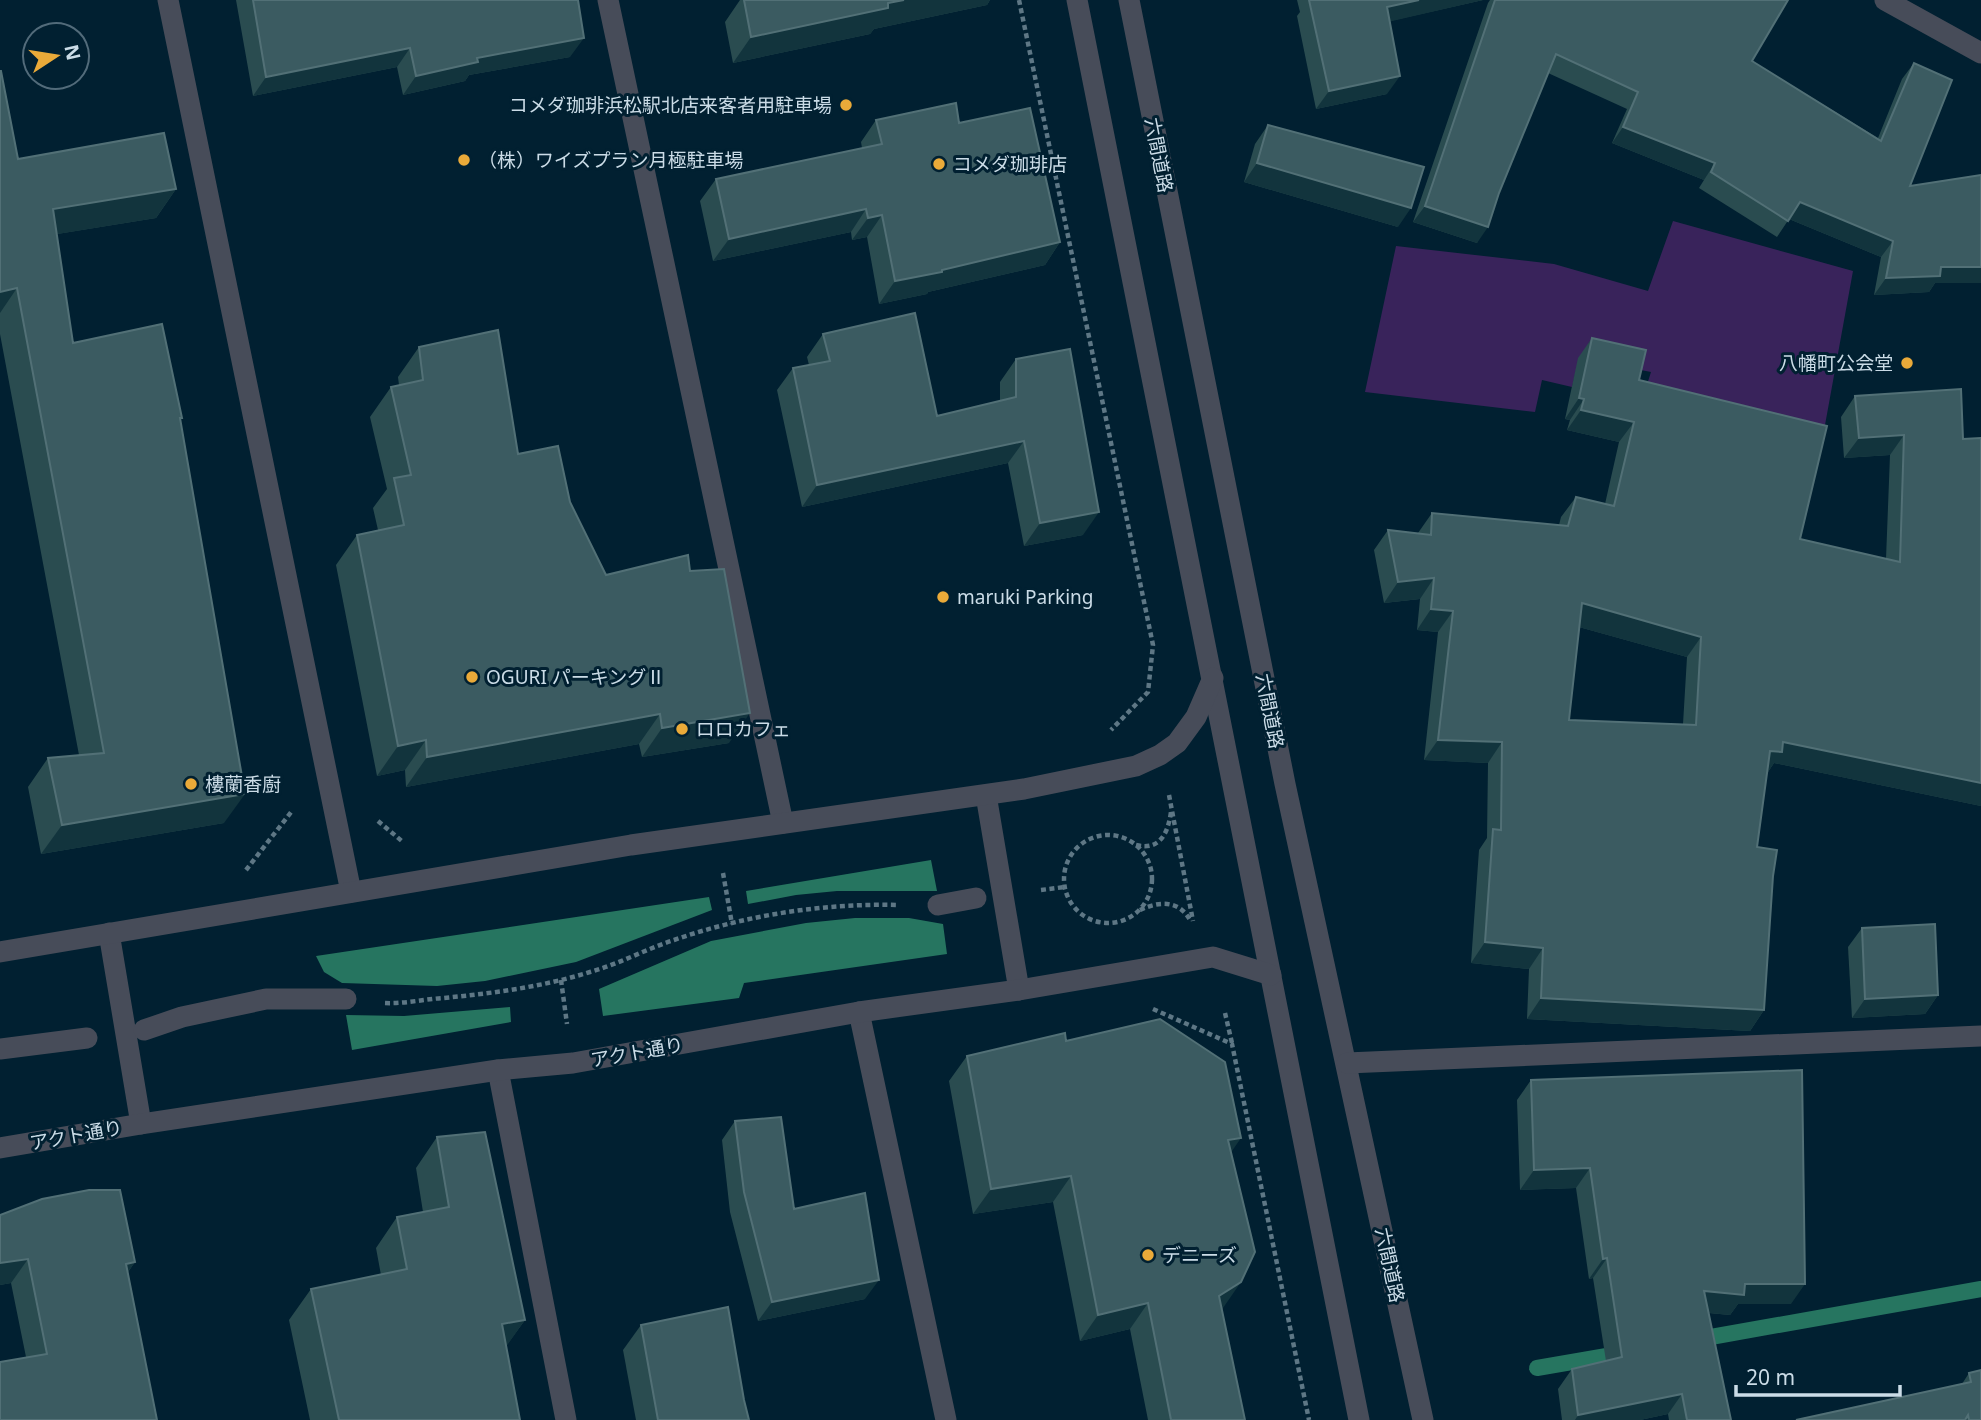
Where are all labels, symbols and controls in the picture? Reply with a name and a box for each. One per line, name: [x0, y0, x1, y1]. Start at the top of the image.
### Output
north arrow: [21, 21, 91, 91]
text: N: [58, 42, 87, 63]
place label: コメダ珈琲浜松駅北店来客者用駐車場: [509, 92, 832, 118]
marker: コメダ珈琲浜松駅北店来客者用駐車場: [838, 97, 854, 113]
street label: 六間道路: [1139, 115, 1179, 195]
place label: （株）ワイズプラン月極駐車場: [478, 147, 743, 173]
place label: コメダ珈琲店: [953, 151, 1067, 177]
marker: （株）ワイズプラン月極駐車場: [456, 152, 472, 168]
marker: コメダ珈琲店: [931, 156, 947, 172]
place label: 八幡町公会堂: [1779, 350, 1893, 376]
marker: 八幡町公会堂: [1899, 355, 1915, 371]
place label: maruki Parking: [957, 584, 1093, 610]
marker: maruki Parking: [935, 589, 951, 605]
place label: OGURI パーキングⅡ: [486, 664, 665, 690]
marker: OGURI パーキングⅡ: [464, 669, 480, 685]
street label: 六間道路: [1250, 671, 1290, 751]
place label: ロロカフェ: [696, 716, 791, 742]
marker: ロロカフェ: [674, 721, 690, 737]
place label: 樓蘭香廚: [205, 771, 281, 797]
marker: 樓蘭香廚: [183, 776, 199, 792]
street label: アクト通り: [588, 1031, 686, 1073]
street label: アクト通り: [27, 1114, 125, 1156]
street label: 六間道路: [1369, 1225, 1411, 1305]
place label: デニーズ: [1162, 1242, 1237, 1268]
marker: デニーズ: [1140, 1247, 1156, 1263]
scale bar: [1736, 1354, 1900, 1398]
text: 20 m: [1746, 1363, 1795, 1391]

